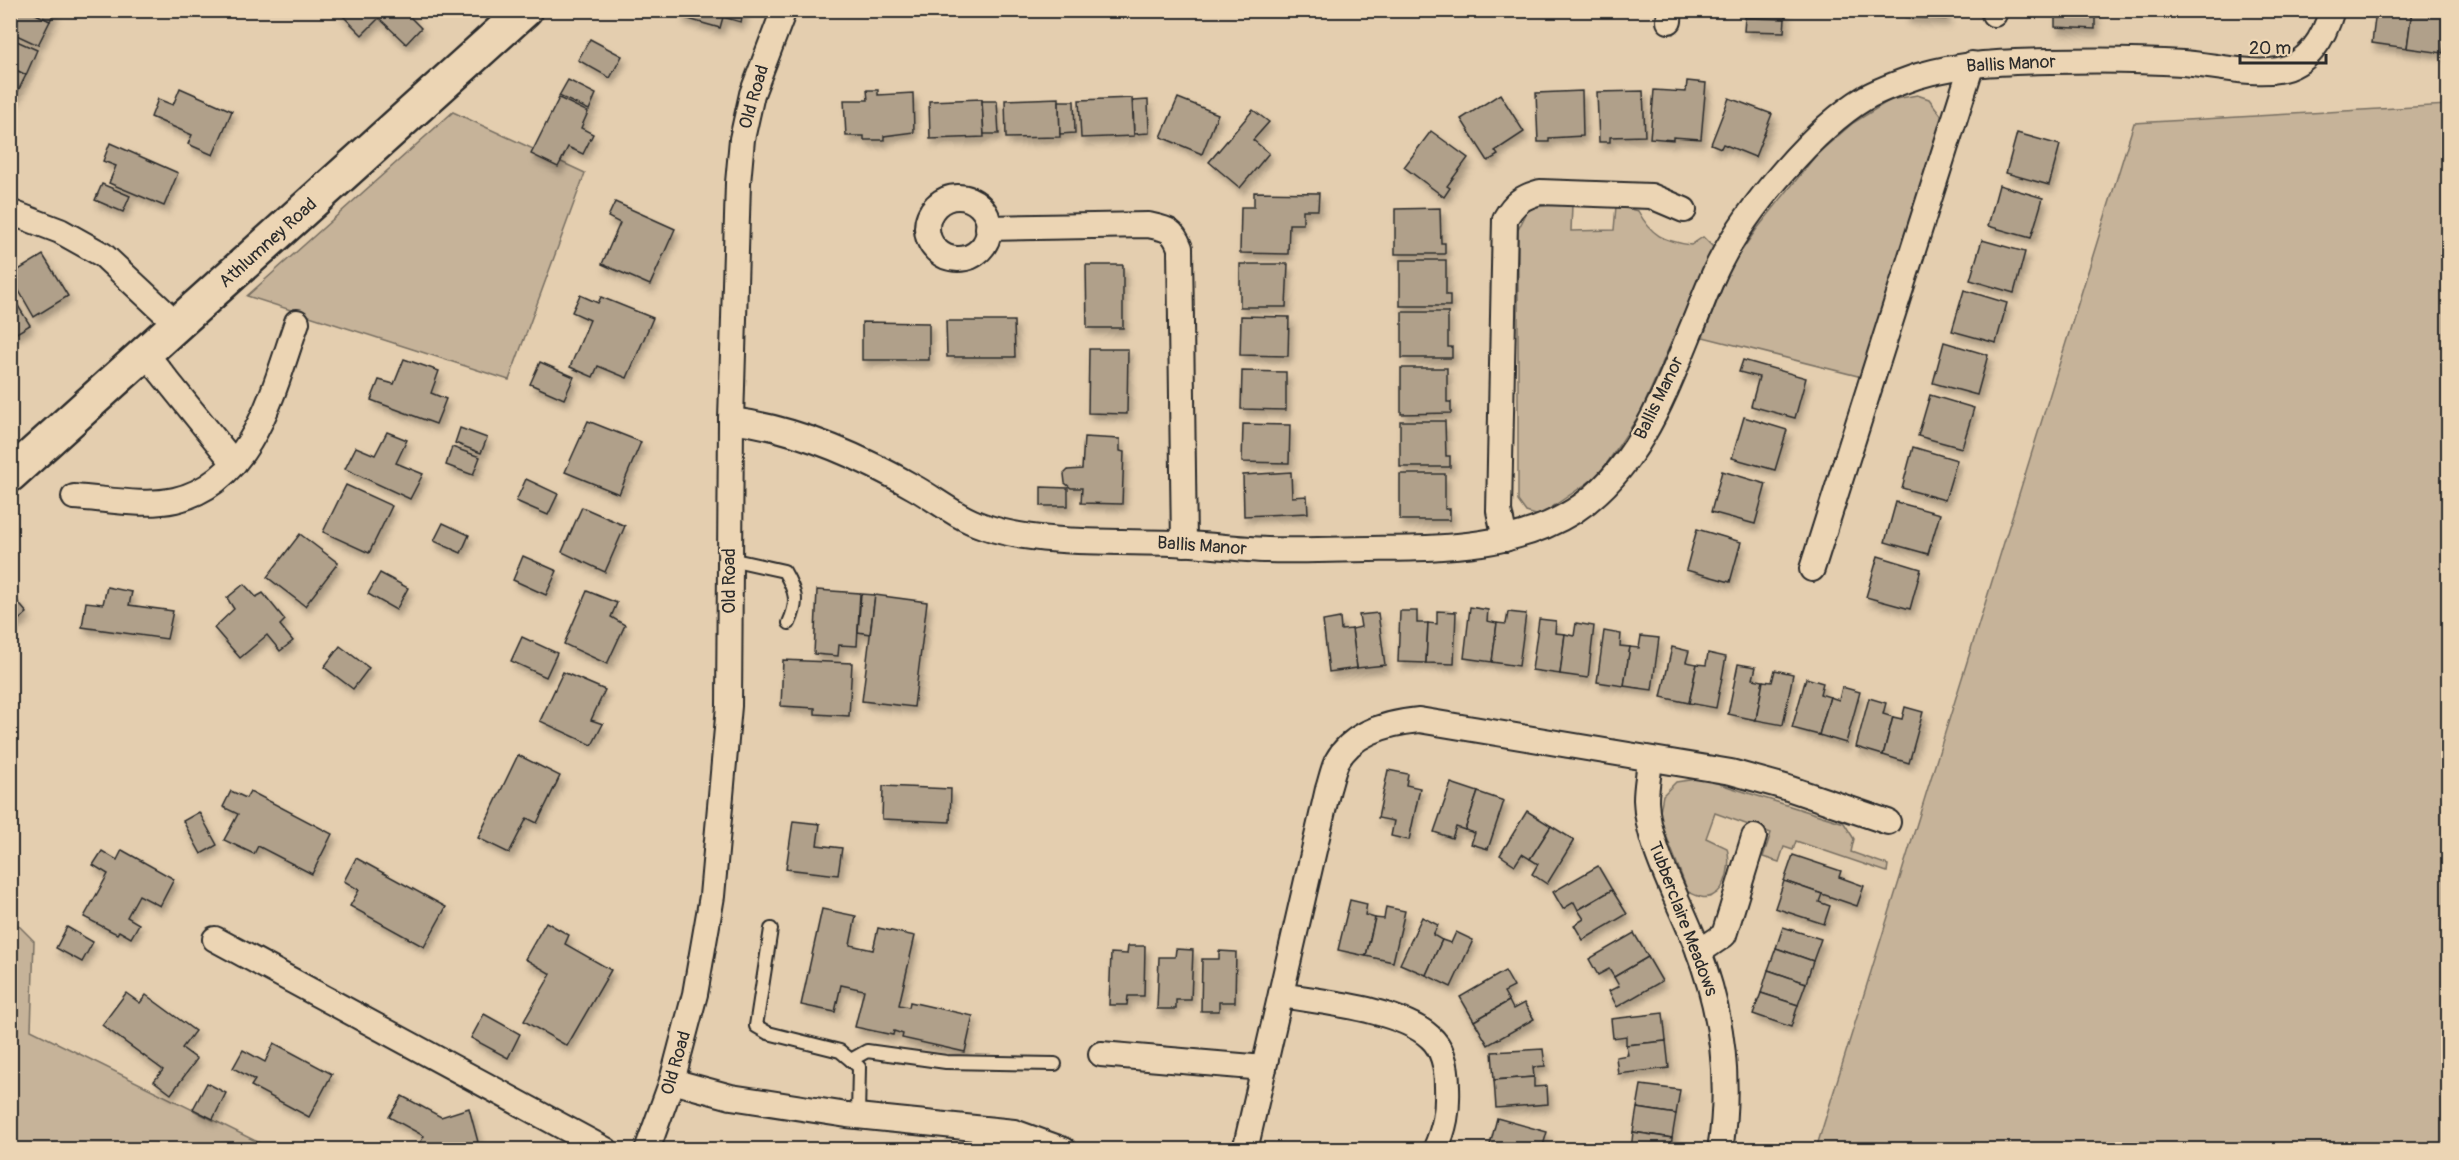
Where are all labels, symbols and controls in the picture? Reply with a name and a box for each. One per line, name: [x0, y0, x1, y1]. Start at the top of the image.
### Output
scale bar: [2240, 27, 2326, 65]
text: 20 m: [2249, 37, 2291, 60]
street label: Ballis Manor: [1966, 50, 2057, 78]
street label: Old Road: [734, 62, 774, 132]
street label: Athlumney Road: [214, 193, 322, 293]
street label: Ballis Manor: [1629, 352, 1689, 443]
street label: Ballis Manor: [1156, 531, 1248, 561]
street label: Old Road: [718, 548, 741, 614]
street label: Tubberclaire Meadows: [1643, 838, 1723, 1000]
street label: Old Road: [656, 1028, 696, 1098]

